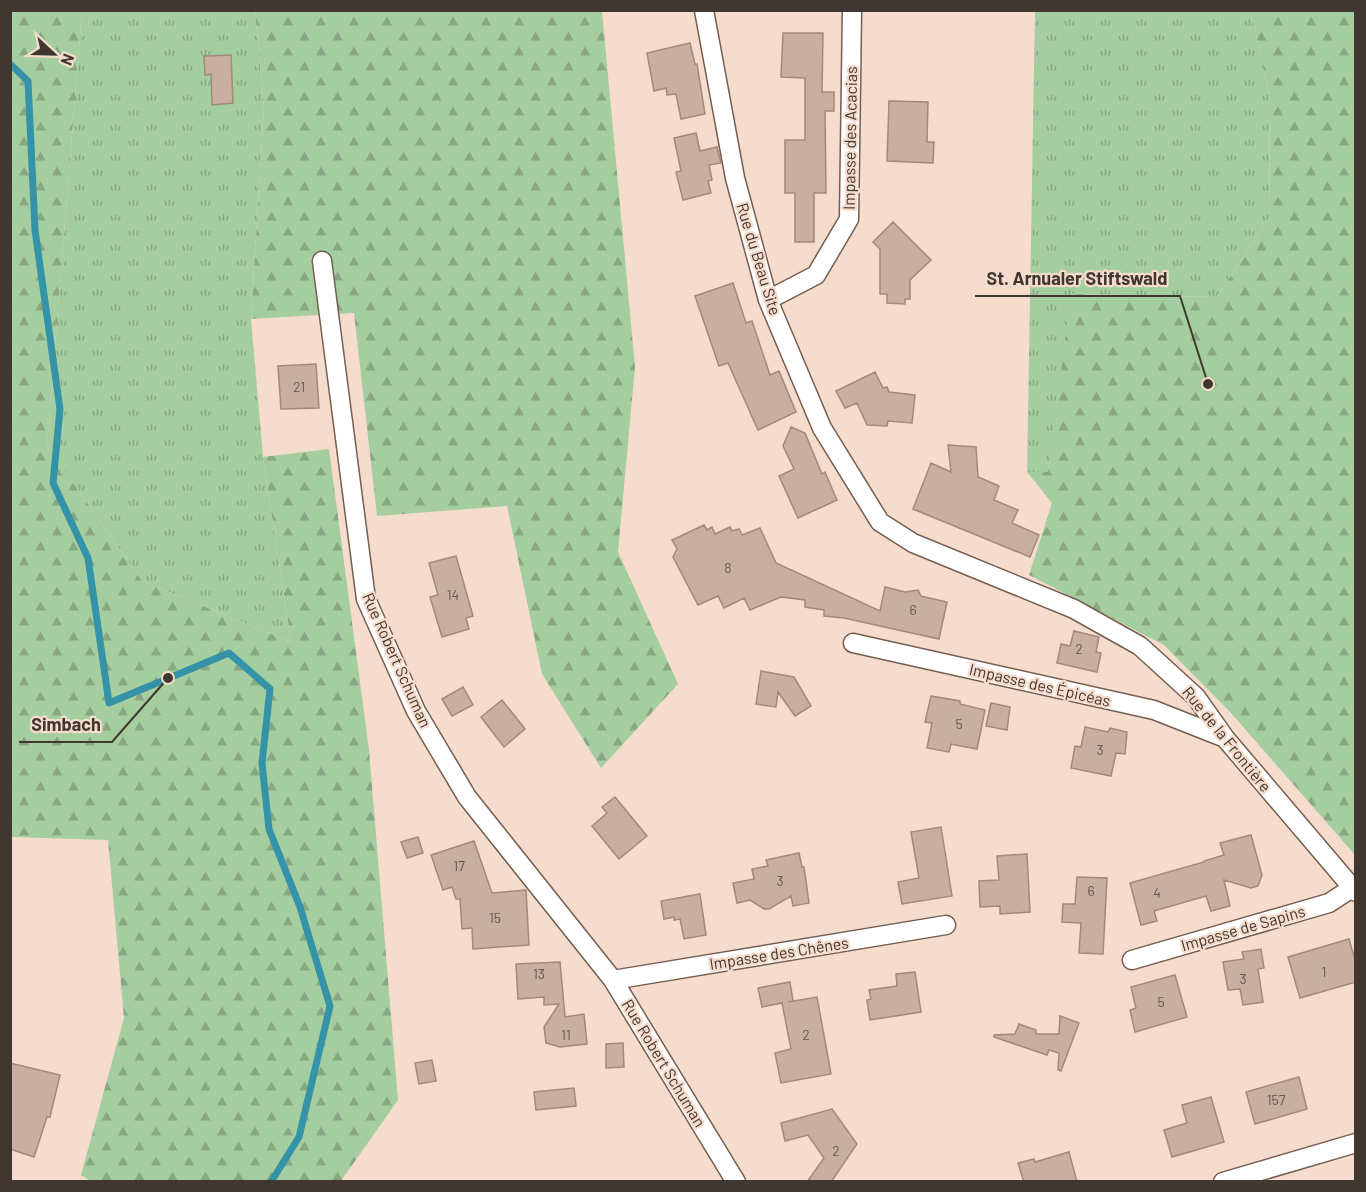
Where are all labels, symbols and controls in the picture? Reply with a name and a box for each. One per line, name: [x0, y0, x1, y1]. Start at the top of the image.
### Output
north arrow: [24, 24, 84, 84]
text: N: [58, 51, 79, 68]
street label: Impasse des Acacias: [839, 66, 860, 210]
street label: Rue du Beau Site: [733, 200, 786, 317]
callout: St. Arnualer Stiftswald: [975, 260, 1180, 296]
text: St. Arnualer Stiftswald: [987, 267, 1167, 289]
house number: 21: [293, 378, 305, 395]
house number: 8: [724, 559, 732, 576]
house number: 14: [447, 586, 459, 603]
street label: Rue Robert Schuman: [359, 589, 436, 730]
house number: 6: [909, 601, 917, 618]
house number: 2: [1075, 640, 1083, 657]
street label: Impasse des Épicéas: [968, 659, 1113, 710]
street label: Rue de la Frontière: [1179, 682, 1276, 795]
callout: Simbach: [19, 706, 112, 742]
text: Simbach: [31, 713, 101, 735]
house number: 5: [955, 715, 963, 732]
house number: 3: [1096, 741, 1104, 758]
house number: 17: [453, 857, 465, 874]
house number: 3: [776, 872, 784, 889]
house number: 6: [1087, 882, 1095, 899]
house number: 4: [1153, 884, 1161, 901]
street label: Impasse de Sapins: [1179, 901, 1307, 954]
house number: 15: [489, 909, 501, 926]
street label: Impasse des Chênes: [708, 932, 850, 973]
house number: 1: [1322, 963, 1326, 980]
house number: 13: [533, 965, 545, 982]
house number: 3: [1239, 970, 1247, 987]
house number: 5: [1157, 993, 1165, 1010]
street label: Rue Robert Schuman: [619, 995, 710, 1130]
house number: 11: [561, 1026, 571, 1043]
house number: 2: [802, 1026, 810, 1043]
house number: 157: [1267, 1091, 1286, 1108]
house number: 2: [832, 1142, 840, 1159]

